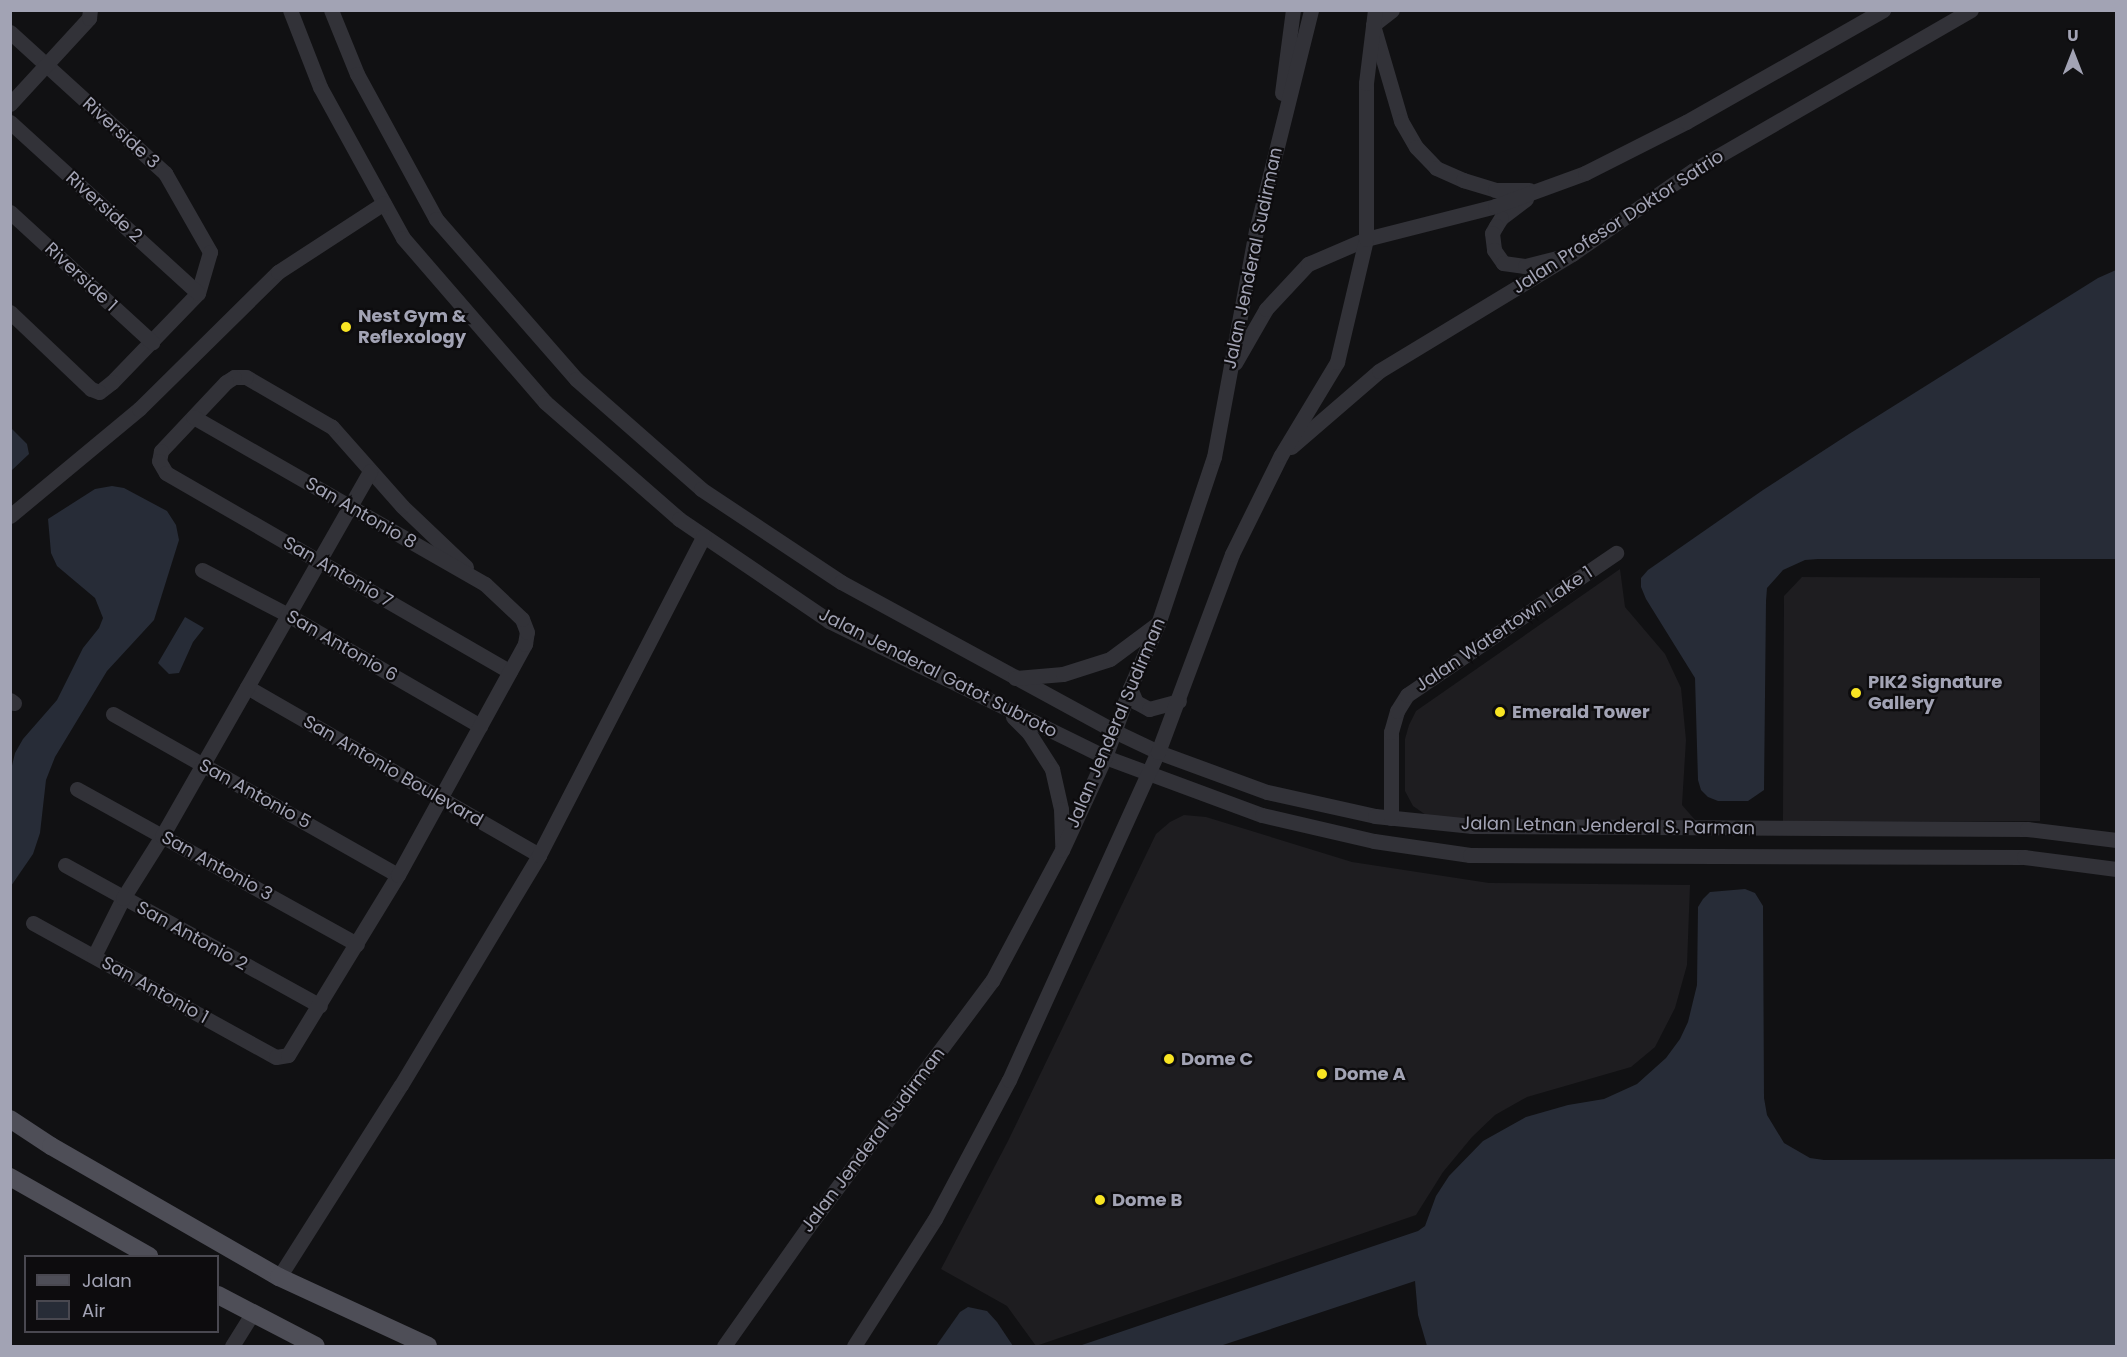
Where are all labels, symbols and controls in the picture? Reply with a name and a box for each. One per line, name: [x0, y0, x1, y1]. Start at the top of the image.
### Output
north arrow: [2043, 24, 2103, 84]
text: U: [2067, 24, 2079, 47]
street label: Riverside 3: [78, 93, 164, 173]
street label: Jalan Jenderal Sudirman: [1219, 145, 1287, 371]
street label: Jalan Profesor Doktor Satrio: [1508, 145, 1728, 299]
street label: Riverside 2: [61, 167, 147, 247]
street label: Riverside 1: [40, 238, 122, 316]
place label: Nest Gym & Reflexology: [358, 306, 466, 348]
marker: Nest Gym & Reflexology: [339, 320, 353, 334]
street label: San Antonio 8: [302, 473, 420, 553]
street label: San Antonio 7: [279, 532, 397, 612]
street label: Jalan Watertown Lake 1: [1411, 562, 1597, 696]
street label: Jalan Jenderal Gatot Subroto: [815, 603, 1061, 743]
street label: San Antonio 6: [283, 606, 401, 686]
street label: Jalan Jenderal Sudirman: [1062, 615, 1170, 831]
place label: PIK2 Signature Gallery: [1868, 672, 2002, 714]
marker: PIK2 Signature Gallery: [1849, 686, 1863, 700]
place label: Emerald Tower: [1512, 701, 1650, 723]
marker: Emerald Tower: [1493, 705, 1507, 719]
street label: San Antonio Boulevard: [299, 711, 487, 831]
street label: San Antonio 5: [195, 754, 315, 834]
street label: Jalan Letnan Jenderal S. Parman: [1461, 813, 1755, 839]
street label: San Antonio 3: [158, 827, 276, 905]
street label: San Antonio 2: [133, 897, 251, 975]
street label: San Antonio 1: [98, 952, 212, 1028]
street label: Jalan Jenderal Sudirman: [796, 1043, 950, 1237]
place label: Dome C: [1181, 1048, 1253, 1070]
marker: Dome C: [1162, 1052, 1176, 1066]
place label: Dome A: [1334, 1063, 1406, 1085]
marker: Dome A: [1315, 1067, 1329, 1081]
place label: Dome B: [1112, 1189, 1182, 1211]
marker: Dome B: [1093, 1193, 1107, 1207]
legend: [24, 1255, 219, 1333]
text: Jalan: [82, 1268, 132, 1293]
text: Air: [82, 1298, 105, 1323]

